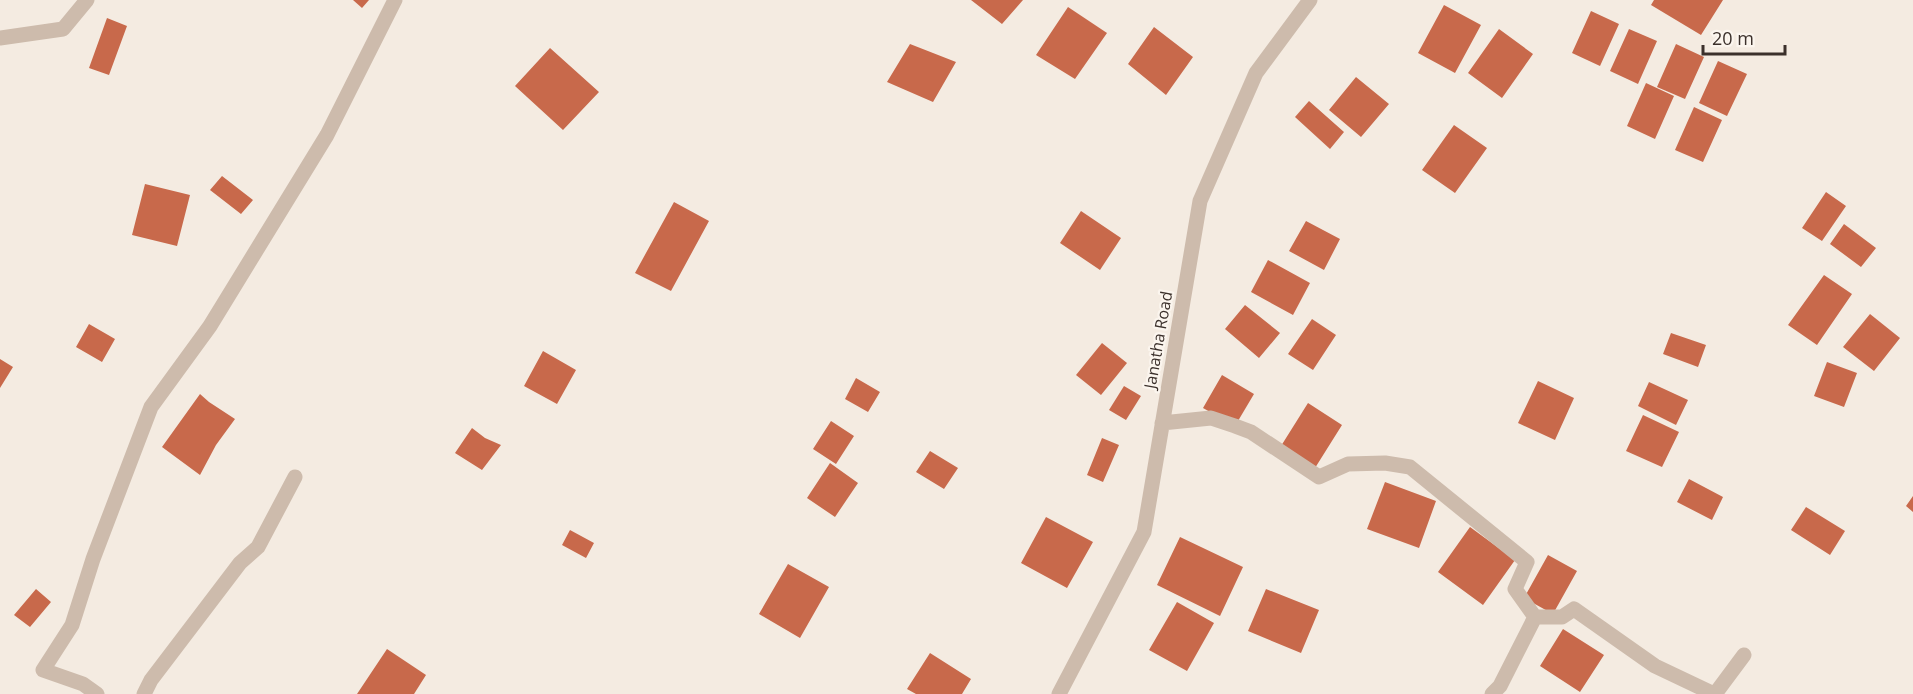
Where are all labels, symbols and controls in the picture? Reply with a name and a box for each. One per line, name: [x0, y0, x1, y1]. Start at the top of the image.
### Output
scale bar: [1703, 18, 1786, 56]
text: 20 m: [1712, 26, 1754, 50]
street label: Janatha Road: [1138, 290, 1177, 392]

